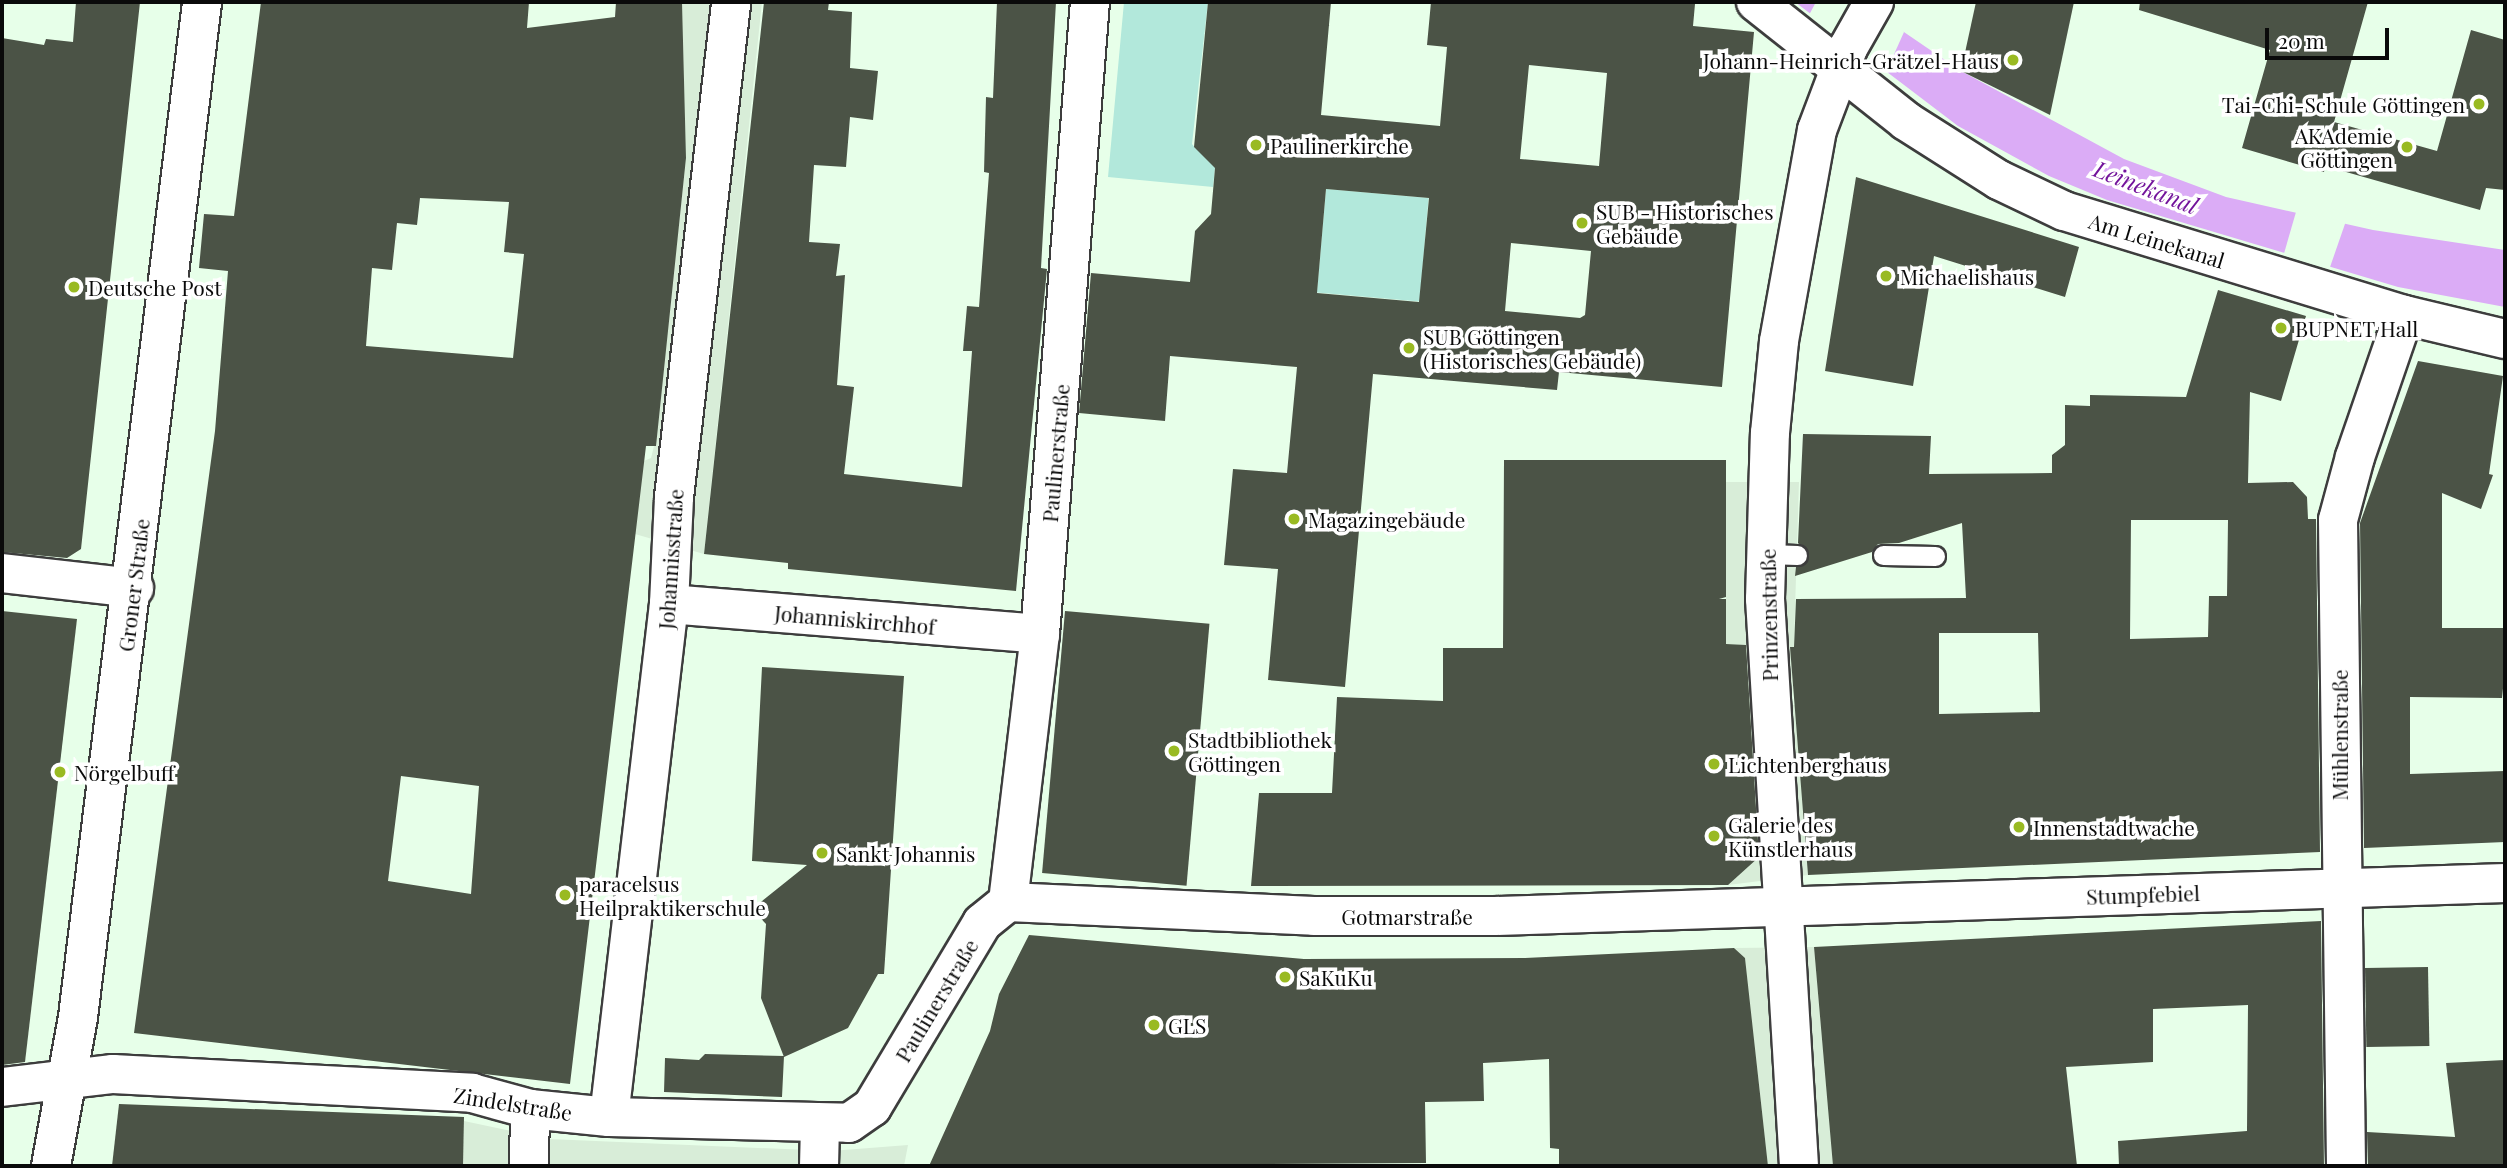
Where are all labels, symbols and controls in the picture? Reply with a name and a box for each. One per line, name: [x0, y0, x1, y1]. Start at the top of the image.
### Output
scale bar: [2269, 14, 2393, 58]
text: 20 m: [2278, 26, 2325, 54]
place label: Johann-Heinrich-Grätzel-Haus: [1703, 47, 1999, 73]
marker: Johann-Heinrich-Grätzel-Haus: [2005, 52, 2021, 68]
place label: Tai-Chi-Schule Göttingen: [2222, 91, 2465, 117]
marker: Tai-Chi-Schule Göttingen: [2471, 96, 2487, 112]
place label: AKAdemie Göttingen: [2295, 122, 2393, 172]
place label: Paulinerkirche: [1270, 132, 1409, 158]
marker: Paulinerkirche: [1248, 137, 1264, 153]
marker: AKAdemie Göttingen: [2399, 139, 2415, 155]
water label: Leinekanal: [2090, 155, 2202, 219]
place label: SUB - Historisches Gebäude: [1596, 198, 1774, 248]
street label: Am Leinekanal: [2086, 207, 2228, 273]
marker: SUB - Historisches Gebäude: [1574, 215, 1590, 231]
place label: Michaelishaus: [1900, 263, 2034, 289]
marker: Michaelishaus: [1878, 268, 1894, 284]
place label: Deutsche Post: [88, 274, 222, 300]
marker: Deutsche Post: [66, 279, 82, 295]
place label: BUPNET Hall: [2295, 315, 2419, 341]
marker: BUPNET Hall: [2273, 320, 2289, 336]
place label: SUB Göttingen (Historisches Gebäude): [1423, 323, 1641, 373]
marker: SUB Göttingen (Historisches Gebäude): [1401, 340, 1417, 356]
street label: Paulinerstraße: [1036, 383, 1074, 523]
street label: Johannisstraße: [653, 488, 687, 630]
place label: Magazingebäude: [1308, 506, 1465, 532]
marker: Magazingebäude: [1286, 511, 1302, 527]
street label: Groner Straße: [112, 517, 154, 653]
street label: Prinzenstraße: [1754, 548, 1782, 682]
street label: Johanniskirchhof: [774, 599, 936, 639]
street label: Mühlenstraße: [2326, 669, 2352, 801]
place label: Stadtbibliothek Göttingen: [1188, 726, 1332, 776]
marker: Stadtbibliothek Göttingen: [1166, 743, 1182, 759]
place label: Lichtenberghaus: [1728, 751, 1887, 777]
marker: Lichtenberghaus: [1706, 756, 1722, 772]
place label: Nörgelbuff: [74, 759, 175, 785]
marker: Nörgelbuff: [52, 764, 68, 780]
place label: Galerie des Künstlerhaus: [1728, 811, 1853, 861]
place label: Innenstadtwache: [2033, 814, 2195, 840]
marker: Innenstadtwache: [2011, 819, 2027, 835]
marker: Galerie des Künstlerhaus: [1706, 828, 1722, 844]
place label: Sankt Johannis: [836, 840, 976, 866]
marker: Sankt Johannis: [814, 845, 830, 861]
place label: paracelsus Heilpraktikerschule: [579, 870, 766, 920]
street label: Stumpfebiel: [2086, 879, 2200, 909]
marker: paracelsus Heilpraktikerschule: [557, 887, 573, 903]
street label: Gotmarstraße: [1341, 903, 1473, 929]
street label: Paulinerstraße: [889, 934, 983, 1066]
place label: SaKuKu: [1299, 964, 1373, 990]
marker: SaKuKu: [1277, 969, 1293, 985]
place label: GLS: [1168, 1012, 1206, 1038]
marker: GLS: [1146, 1017, 1162, 1033]
street label: Zindelstraße: [452, 1081, 574, 1125]

